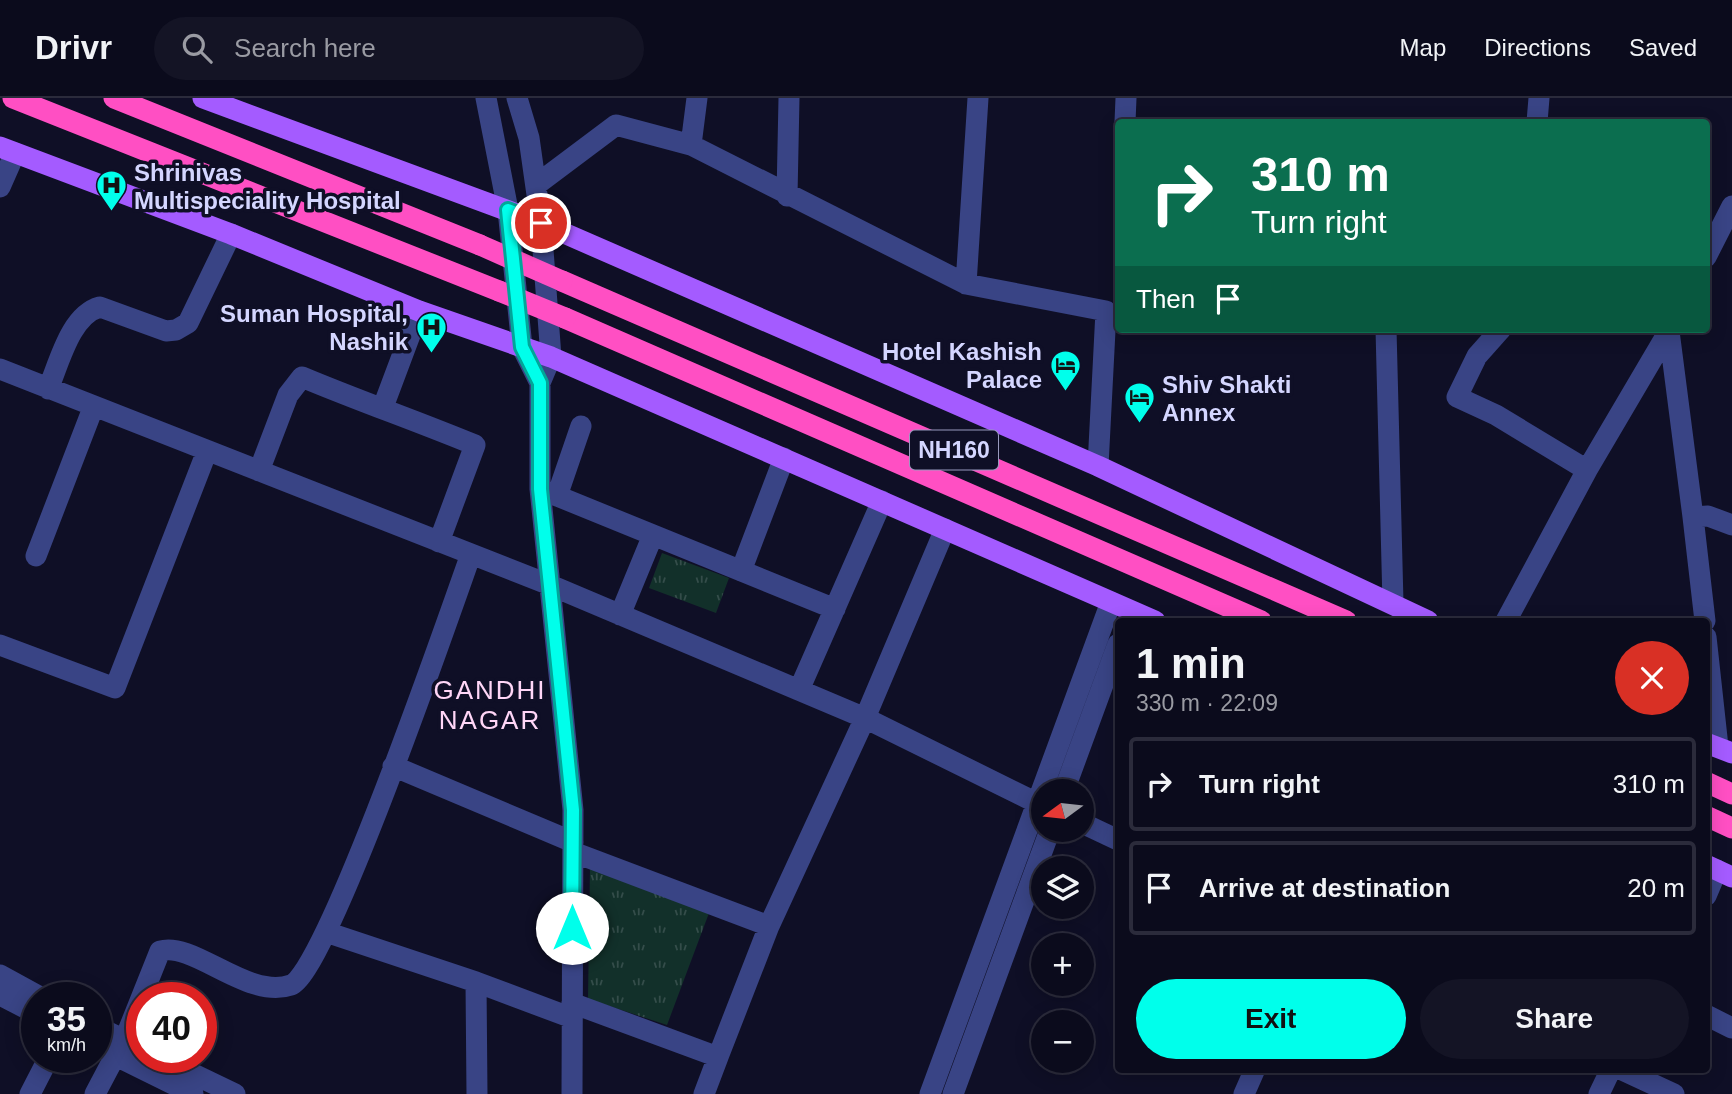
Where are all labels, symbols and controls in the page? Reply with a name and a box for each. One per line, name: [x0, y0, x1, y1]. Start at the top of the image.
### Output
search box: [154, 17, 644, 80]
text: Drivr: [35, 29, 112, 66]
icon: search: [178, 29, 216, 67]
text: Search here: [234, 33, 376, 63]
text: Map: [1400, 34, 1446, 61]
text: Directions: [1484, 34, 1591, 61]
text: Saved: [1629, 34, 1697, 61]
icon: right: [1136, 147, 1227, 238]
text: 310 m: [1251, 147, 1390, 201]
place label: Shrinivas Multispeciality Hospital: [134, 159, 401, 214]
hospital icon: Shrinivas Multispeciality Hospital: [94, 169, 128, 213]
pin: [511, 193, 571, 253]
icon: arrive: [522, 204, 560, 242]
text: Turn right: [1251, 204, 1387, 240]
icon: arrive: [1209, 280, 1247, 318]
text: Then: [1136, 284, 1195, 314]
place label: Suman Hospital, Nashik: [220, 300, 409, 355]
hospital icon: Suman Hospital, Nashik: [414, 310, 448, 354]
place label: Hotel Kashish Palace: [882, 338, 1042, 393]
hotel icon: Hotel Kashish Palace: [1048, 348, 1082, 392]
place label: Shiv Shakti Annex: [1162, 371, 1291, 426]
hotel icon: Shiv Shakti Annex: [1122, 381, 1156, 425]
road number: NH160: [910, 430, 998, 470]
text: 1 min: [1136, 640, 1246, 687]
button: close: [1615, 641, 1689, 715]
district label: GANDHI NAGAR: [433, 675, 547, 735]
text: 330 m · 22:09: [1136, 690, 1278, 716]
icon: right: [1140, 765, 1178, 803]
text: Turn right: [1199, 769, 1320, 799]
text: 310 m: [1613, 769, 1685, 799]
north arrow: [1031, 779, 1094, 842]
map controls: [1031, 779, 1094, 1073]
button: layers: [1031, 856, 1094, 919]
icon: arrive: [1140, 869, 1178, 907]
text: Arrive at destination: [1199, 873, 1450, 903]
text: 20 m: [1627, 873, 1685, 903]
position arrow: [535, 891, 609, 965]
button: +: [1031, 933, 1094, 996]
button: Exit: [1136, 979, 1406, 1059]
button: Share: [1420, 979, 1689, 1059]
speed limit sign: 40: [126, 982, 217, 1073]
text: 35: [47, 999, 86, 1038]
button: −: [1031, 1010, 1094, 1073]
text: km/h: [47, 1035, 86, 1055]

